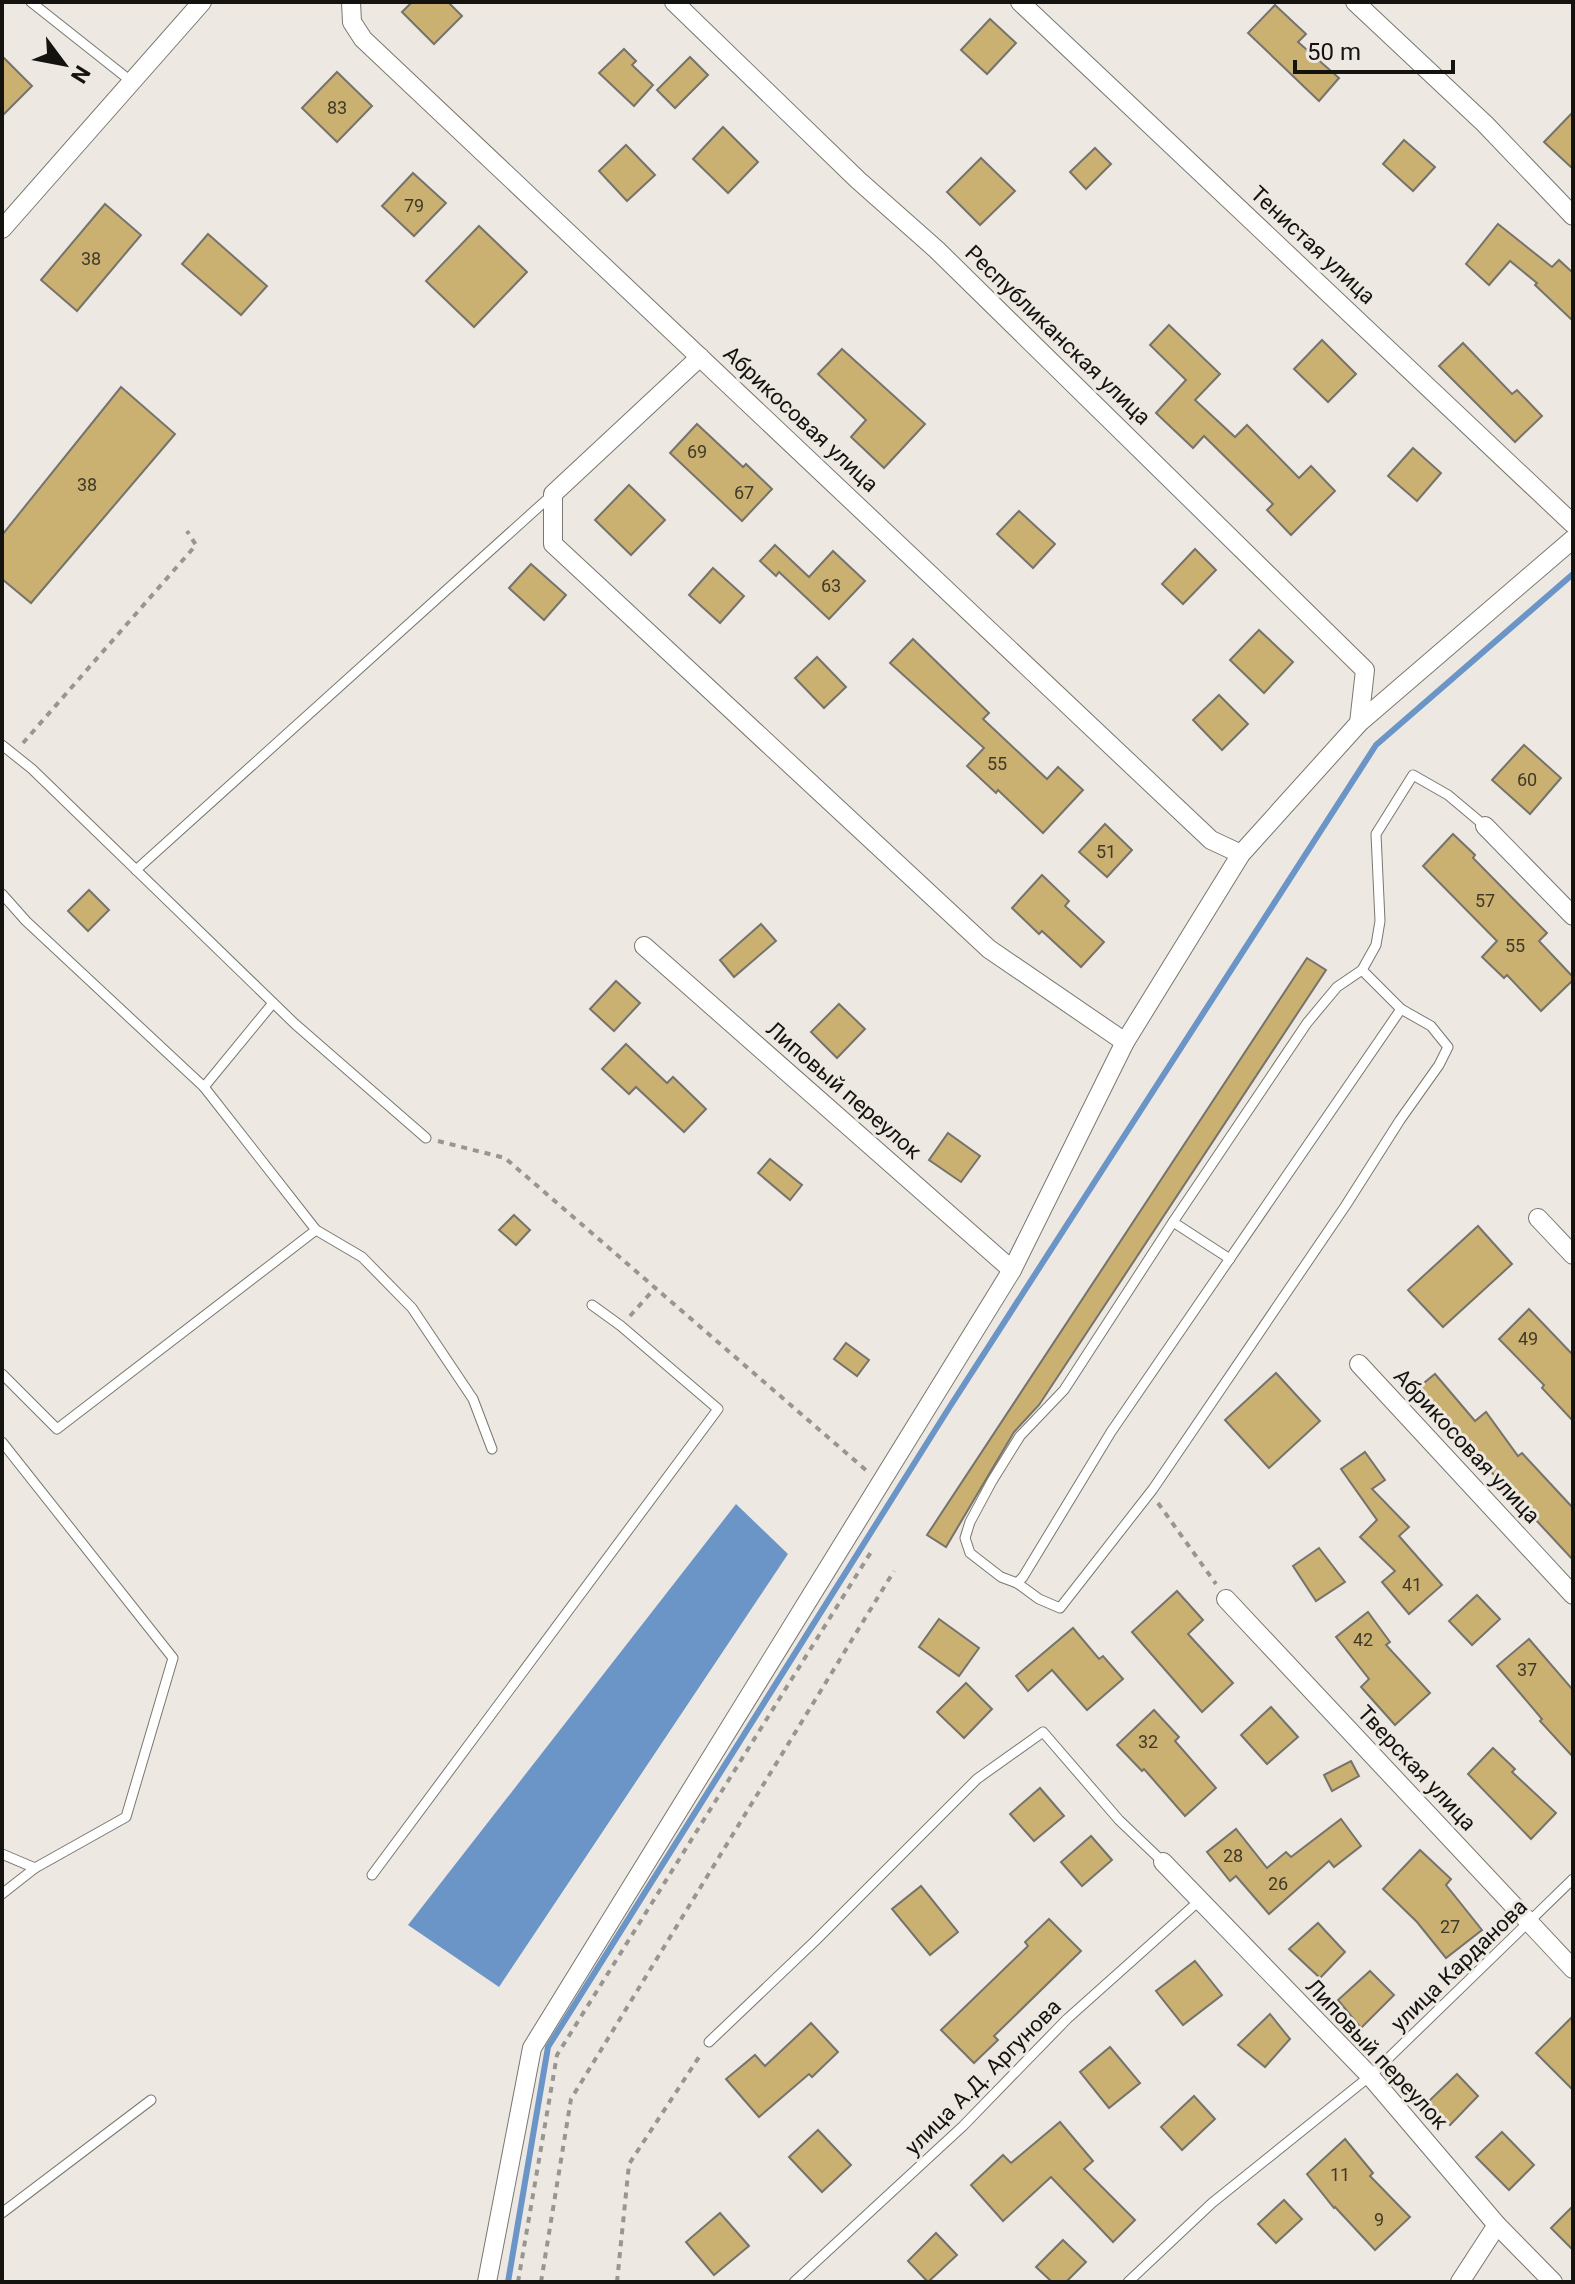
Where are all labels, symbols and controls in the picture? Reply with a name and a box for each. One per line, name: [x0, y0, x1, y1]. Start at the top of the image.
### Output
north arrow: [24, 24, 104, 104]
scale bar: [1295, 24, 1453, 74]
text: 50 m: [1307, 38, 1361, 66]
text: N: [66, 61, 95, 88]
house number: 83: [327, 97, 347, 118]
street label: Тенистая улица: [1246, 181, 1380, 309]
house number: 79: [404, 195, 424, 216]
street label: Республиканская улица: [960, 240, 1156, 430]
house number: 38: [81, 248, 101, 269]
street label: Абрикосовая улица: [719, 341, 883, 497]
house number: 69: [687, 441, 707, 462]
house number: 38: [77, 474, 97, 495]
house number: 67: [734, 482, 754, 503]
house number: 63: [821, 575, 841, 596]
house number: 55: [987, 753, 1007, 774]
house number: 60: [1517, 769, 1537, 790]
house number: 51: [1096, 841, 1116, 862]
house number: 57: [1475, 890, 1495, 911]
house number: 55: [1505, 935, 1525, 956]
street label: Липовый переулок: [762, 1016, 927, 1164]
house number: 49: [1518, 1328, 1538, 1349]
street label: Абрикосовая улица: [1389, 1364, 1545, 1528]
house number: 41: [1402, 1574, 1422, 1595]
house number: 42: [1353, 1629, 1373, 1650]
house number: 37: [1517, 1659, 1537, 1680]
street label: Тверская улица: [1353, 1700, 1481, 1836]
house number: 32: [1138, 1731, 1158, 1752]
house number: 28: [1223, 1845, 1243, 1866]
house number: 26: [1268, 1873, 1288, 1894]
street label: улица Карданова: [1386, 1894, 1532, 2036]
house number: 27: [1440, 1916, 1460, 1937]
street label: Липовый переулок: [1301, 1974, 1453, 2135]
street label: улица А.Д. Аргунова: [900, 1994, 1066, 2160]
house number: 11: [1330, 2164, 1350, 2185]
house number: 9: [1374, 2209, 1384, 2230]

